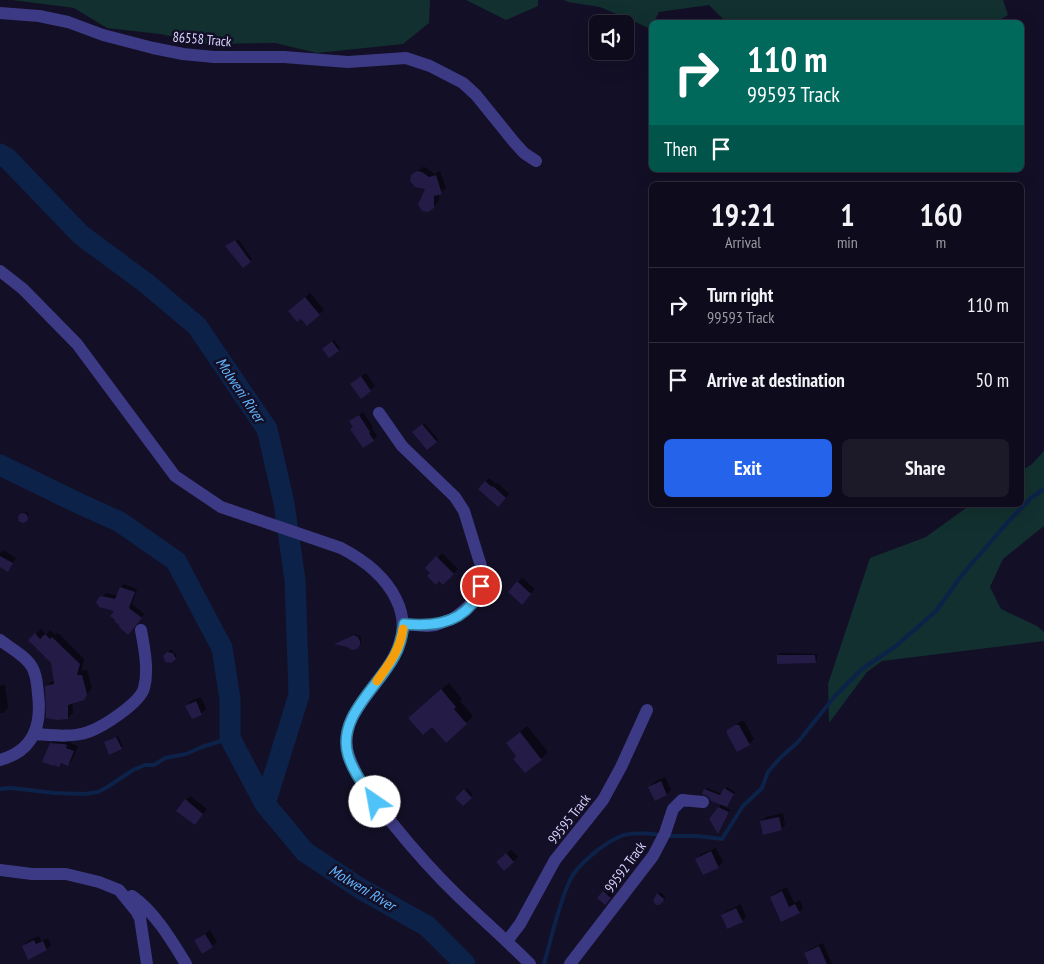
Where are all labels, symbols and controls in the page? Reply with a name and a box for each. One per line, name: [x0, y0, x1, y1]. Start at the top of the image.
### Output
map controls: [589, 15, 634, 60]
button: sound: [589, 15, 634, 60]
street label: 86558 Track: [172, 27, 233, 51]
text: 110 m: [747, 36, 828, 82]
icon: right: [664, 40, 729, 105]
text: 99593 Track: [747, 80, 840, 108]
icon: arrive: [707, 135, 735, 163]
text: Then: [664, 137, 697, 161]
text: 19:21: [711, 195, 775, 234]
text: 1: [840, 195, 855, 234]
text: 160: [919, 195, 962, 234]
text: Arrival: [725, 232, 761, 252]
text: min: [837, 232, 858, 252]
text: m: [936, 232, 946, 252]
text: Turn right: [707, 283, 773, 307]
icon: right: [664, 291, 692, 319]
text: 110 m: [967, 293, 1009, 317]
text: 99593 Track: [707, 307, 774, 327]
water label: Molweni River: [212, 354, 270, 427]
icon: arrive: [664, 366, 692, 394]
text: Arrive at destination: [707, 368, 845, 392]
text: 50 m: [976, 368, 1009, 392]
button: Exit: [664, 439, 832, 497]
button: Share: [842, 439, 1009, 497]
pin: [460, 565, 502, 607]
icon: arrive: [467, 572, 495, 600]
position arrow: [348, 775, 400, 827]
street label: 99595 Track: [544, 790, 595, 848]
street label: 99592 Track: [600, 837, 650, 896]
water label: Molweni River: [326, 860, 401, 916]

